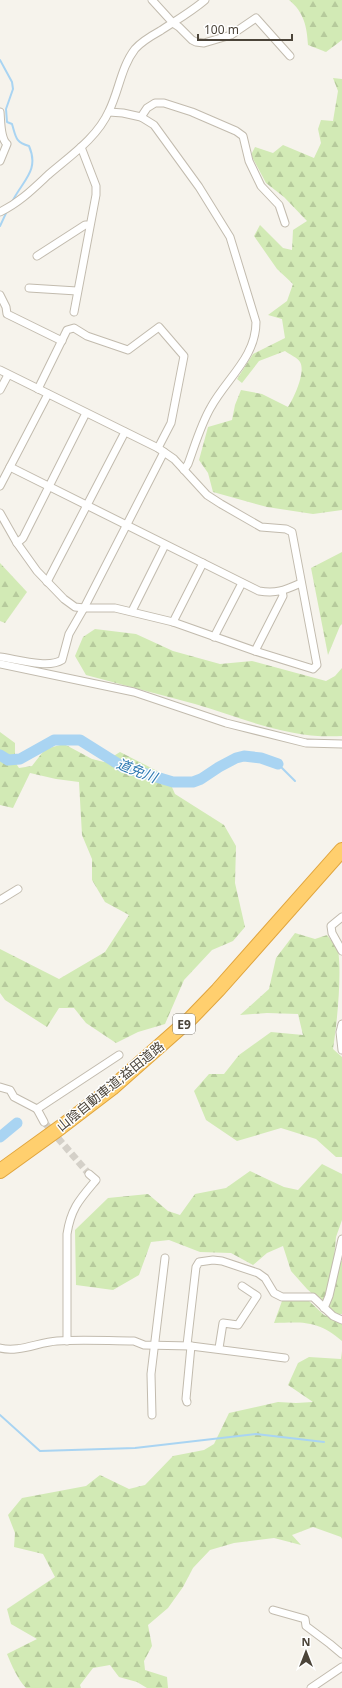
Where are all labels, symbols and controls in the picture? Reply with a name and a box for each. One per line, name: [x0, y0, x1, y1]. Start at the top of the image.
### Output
scale bar: [198, 16, 292, 42]
text: 100 m: [204, 21, 239, 38]
water label: 道免川: [114, 754, 162, 787]
road number: E9: [173, 1014, 195, 1034]
street label: 山陰自動車道;益田道路: [52, 1037, 168, 1135]
north arrow: [286, 1632, 326, 1672]
text: N: [302, 1634, 310, 1649]

